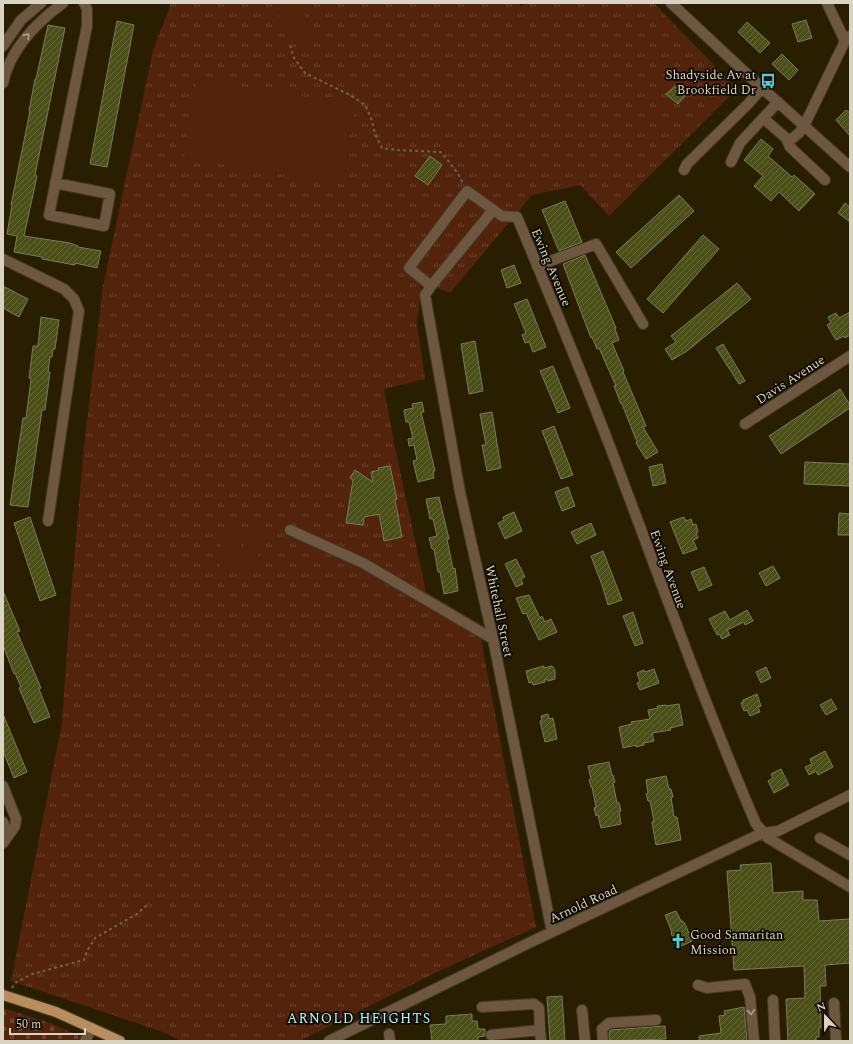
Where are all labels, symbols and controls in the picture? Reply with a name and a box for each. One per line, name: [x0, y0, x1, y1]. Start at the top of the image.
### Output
one-way arrow: [22, 33, 29, 41]
place label: Shadyside Av at Brookfield Dr: [666, 65, 756, 100]
bus stop icon: Shadyside Av at Brookfield Dr: [759, 72, 777, 90]
street label: Ewing Avenue: [526, 225, 577, 310]
street label: Davis Avenue: [752, 350, 829, 410]
street label: Ewing Avenue: [644, 527, 692, 612]
street label: Whitehall Street: [479, 563, 519, 660]
street label: Arnold Road: [546, 879, 621, 928]
place label: Good Samaritan Mission: [690, 925, 784, 960]
church icon: Good Samaritan Mission: [669, 932, 687, 950]
north arrow: [805, 996, 845, 1036]
text: N: [814, 998, 829, 1017]
district label: ARNOLD HEIGHTS: [287, 1008, 431, 1029]
one-way arrow: [747, 1009, 756, 1015]
scale bar: [10, 1010, 85, 1036]
text: 50 m: [16, 1015, 41, 1034]

